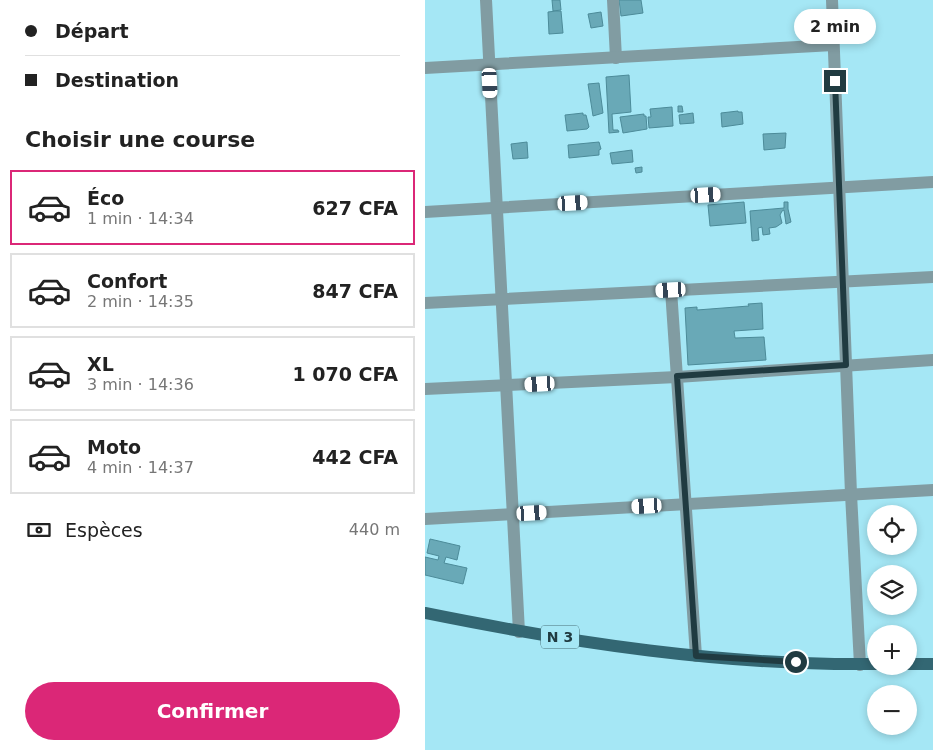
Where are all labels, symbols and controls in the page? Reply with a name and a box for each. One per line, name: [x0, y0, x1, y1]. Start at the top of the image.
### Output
callout: 2 min: [794, 8, 876, 44]
text: 2 min: [810, 17, 860, 36]
text: Départ: [55, 20, 129, 42]
car: [481, 68, 498, 98]
text: Destination: [55, 69, 179, 91]
route end: [824, 70, 846, 92]
text: Choisir une course: [25, 127, 255, 152]
icon: car: [27, 185, 72, 230]
text: Éco: [87, 187, 124, 209]
car: [690, 187, 721, 203]
car: [557, 195, 588, 211]
text: 627 CFA: [312, 197, 398, 219]
text: 1 min · 14:34: [87, 209, 194, 228]
icon: car: [27, 268, 72, 313]
text: Confort: [87, 270, 167, 292]
text: 847 CFA: [312, 280, 398, 302]
car: [655, 282, 686, 298]
text: 2 min · 14:35: [87, 292, 194, 311]
icon: car: [27, 351, 72, 396]
text: XL: [87, 353, 114, 375]
text: 1 070 CFA: [292, 363, 398, 385]
text: 3 min · 14:36: [87, 375, 194, 394]
car: [524, 376, 555, 392]
icon: car: [27, 434, 72, 479]
text: Moto: [87, 436, 141, 458]
text: 442 CFA: [312, 446, 398, 468]
text: 4 min · 14:37: [87, 458, 194, 477]
car: [631, 498, 662, 514]
car: [516, 505, 547, 521]
map controls: [867, 505, 917, 735]
button: locate: [867, 505, 917, 555]
icon: cash: [25, 516, 53, 544]
text: Espèces: [65, 519, 143, 541]
text: 440 m: [349, 520, 400, 539]
button: layers: [867, 565, 917, 615]
button: +: [867, 625, 917, 675]
road number: N 3: [541, 626, 579, 649]
route start: [785, 651, 807, 673]
button: Confirmer: [25, 682, 400, 740]
button: −: [867, 685, 917, 735]

